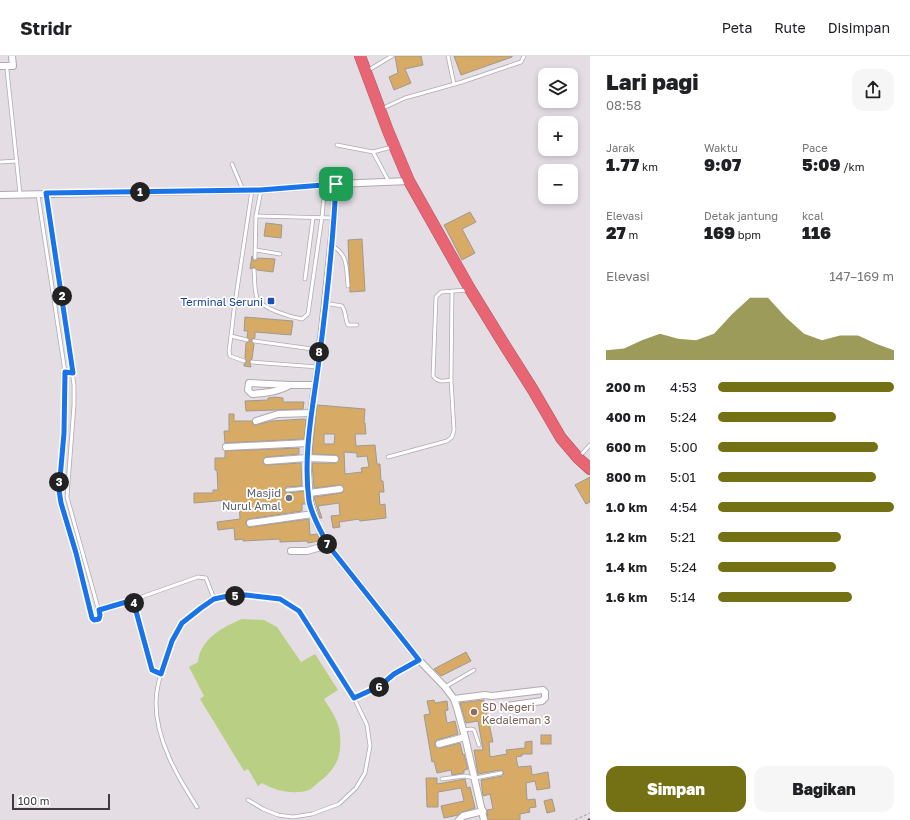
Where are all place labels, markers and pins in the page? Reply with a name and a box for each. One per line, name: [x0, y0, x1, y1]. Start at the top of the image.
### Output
pin: [319, 167, 353, 201]
pin: 1: [130, 182, 150, 202]
pin: 2: [52, 286, 72, 306]
place label: Terminal Seruni: [180, 295, 263, 308]
marker: Terminal Seruni: [266, 296, 276, 306]
pin: 8: [309, 342, 329, 362]
pin: 3: [49, 472, 69, 492]
place label: Masjid Nurul Amal: [222, 486, 281, 512]
marker: Masjid Nurul Amal: [284, 493, 294, 503]
pin: 7: [317, 534, 337, 554]
pin: 5: [225, 586, 245, 606]
pin: 4: [124, 593, 144, 613]
pin: 6: [369, 677, 389, 697]
place label: SD Negeri Kedaleman 3: [482, 700, 550, 726]
marker: SD Negeri Kedaleman 3: [469, 707, 479, 717]

